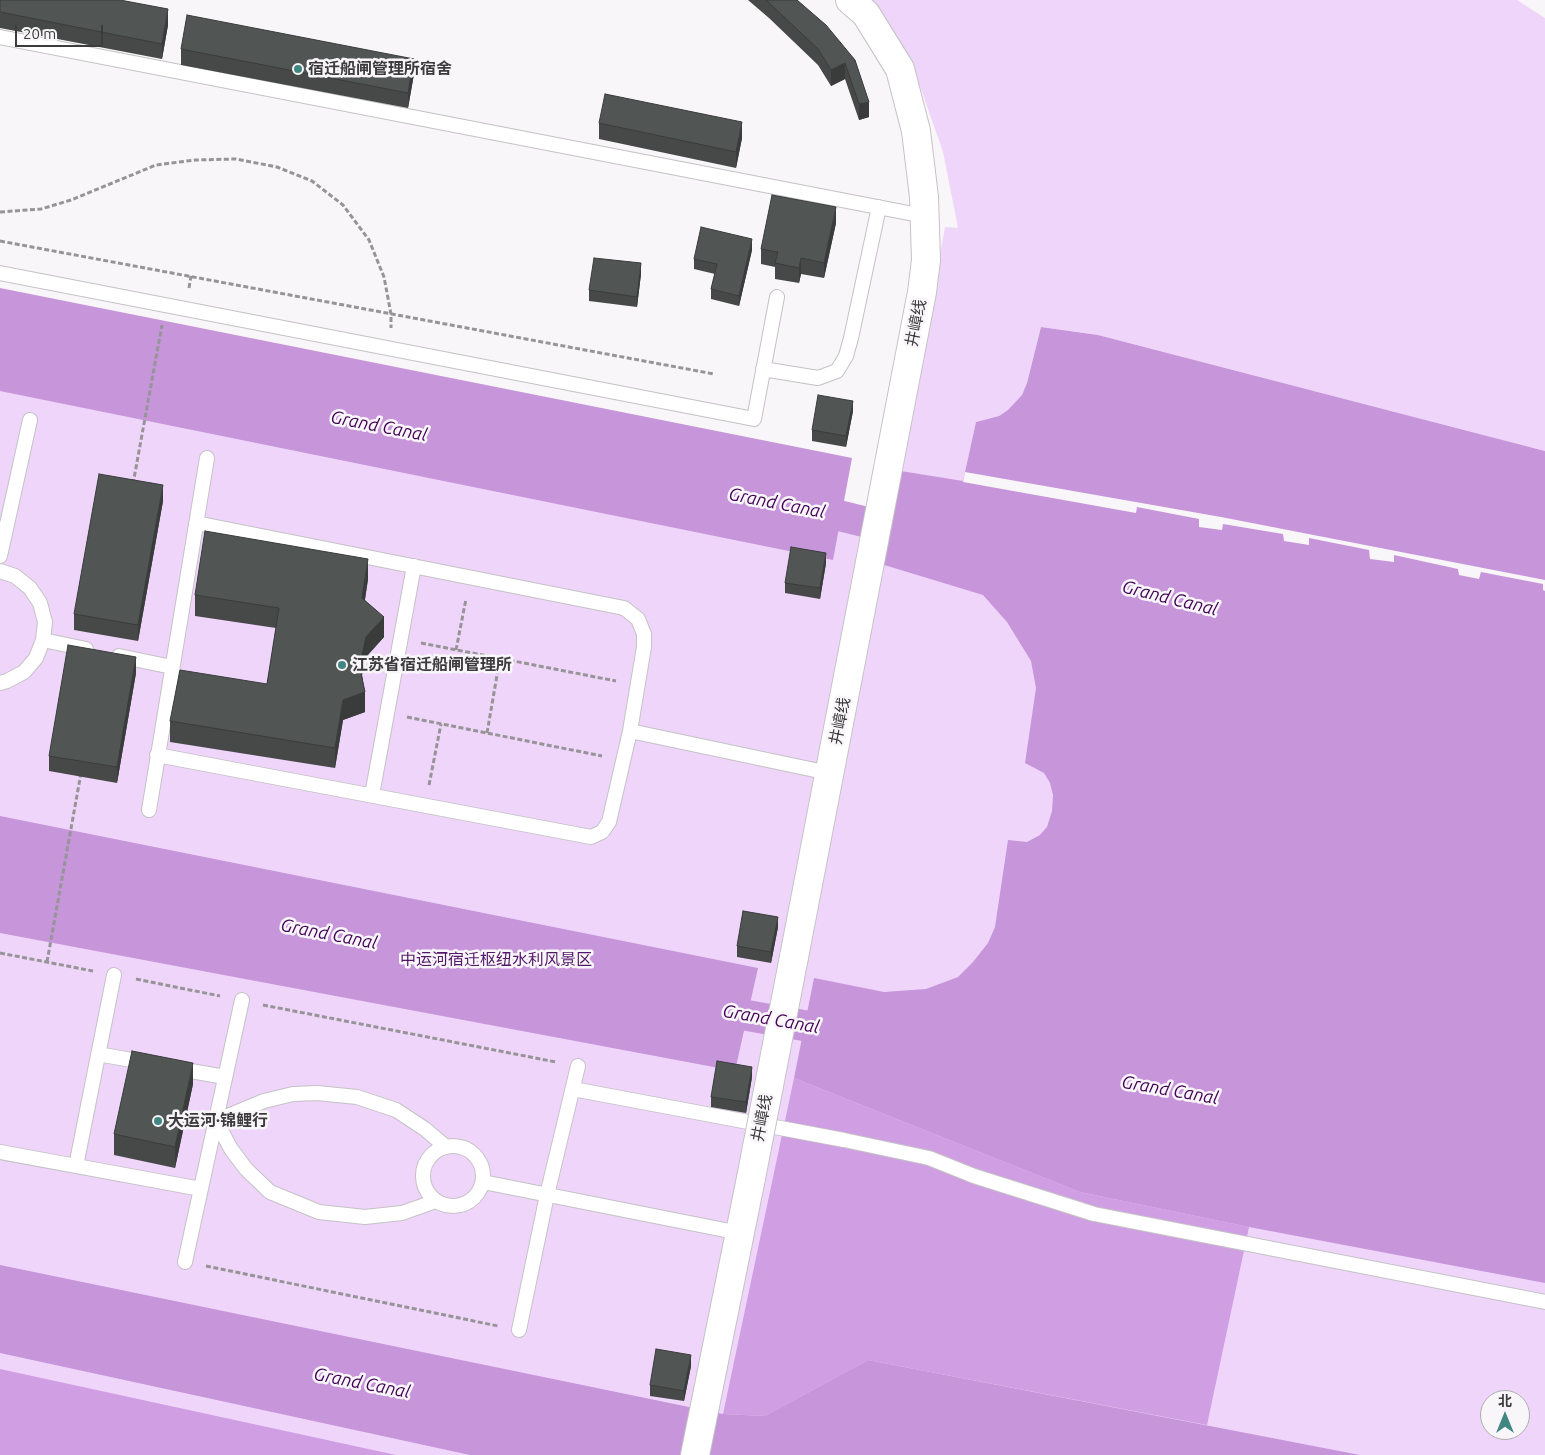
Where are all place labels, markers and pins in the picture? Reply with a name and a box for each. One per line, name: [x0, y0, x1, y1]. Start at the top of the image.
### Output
place label: 宿迁船闸管理所宿舍: [308, 59, 452, 79]
marker: 宿迁船闸管理所宿舍: [292, 63, 304, 75]
place label: 江苏省宿迁船闸管理所: [352, 655, 512, 675]
marker: 江苏省宿迁船闸管理所: [336, 659, 348, 671]
place label: 大运河·锦鲤行: [168, 1111, 268, 1131]
marker: 大运河·锦鲤行: [152, 1115, 164, 1127]

